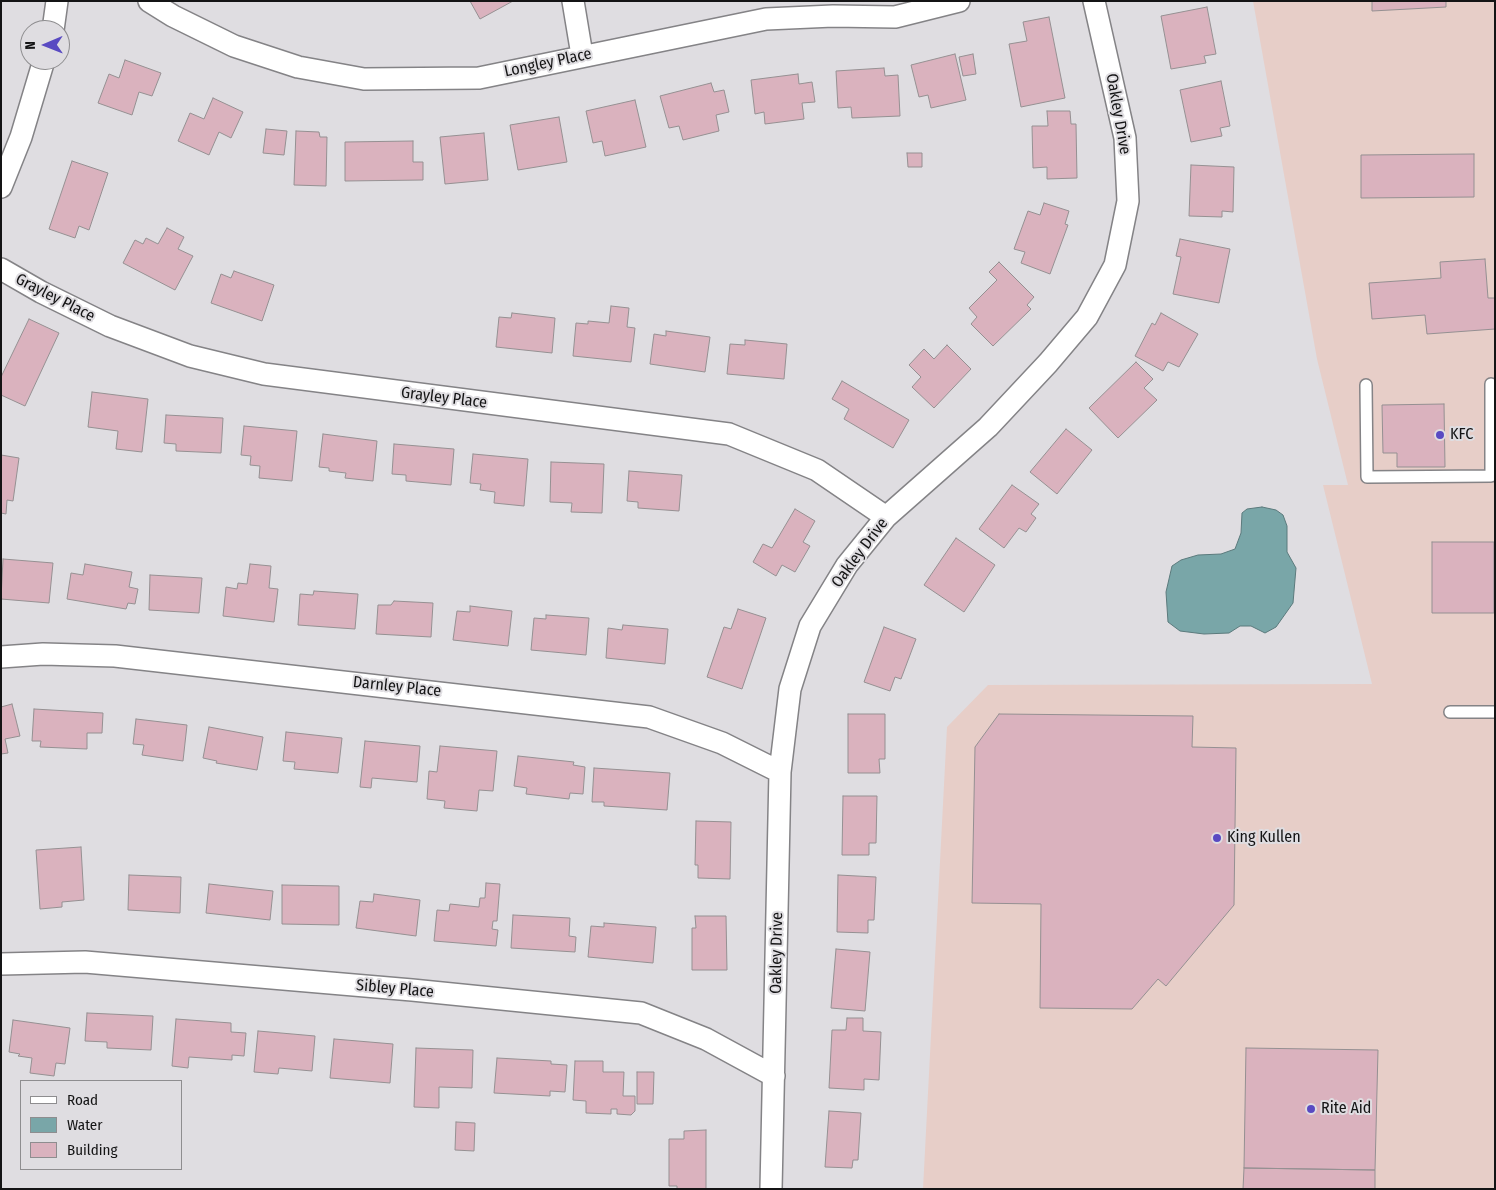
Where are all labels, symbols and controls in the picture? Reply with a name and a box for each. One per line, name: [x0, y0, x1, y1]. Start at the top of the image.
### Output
north arrow: [20, 20, 70, 70]
text: N: [22, 41, 39, 50]
street label: Longley Place: [503, 44, 593, 82]
street label: Oakley Drive: [1101, 72, 1135, 156]
street label: Grayley Place: [12, 270, 98, 326]
street label: Grayley Place: [400, 383, 488, 413]
place label: KFC: [1450, 425, 1473, 445]
marker: KFC: [1434, 429, 1446, 441]
street label: Oakley Drive: [828, 515, 892, 591]
street label: Darnley Place: [352, 673, 442, 701]
place label: King Kullen: [1227, 828, 1301, 848]
marker: King Kullen: [1211, 832, 1223, 844]
street label: Oakley Drive: [767, 912, 787, 994]
street label: Sibley Place: [355, 976, 435, 1002]
legend: [20, 1080, 182, 1170]
text: Road: [67, 1091, 98, 1109]
place label: Rite Aid: [1321, 1099, 1371, 1119]
marker: Rite Aid: [1305, 1103, 1317, 1115]
text: Water: [67, 1116, 102, 1134]
text: Building: [67, 1141, 118, 1159]

